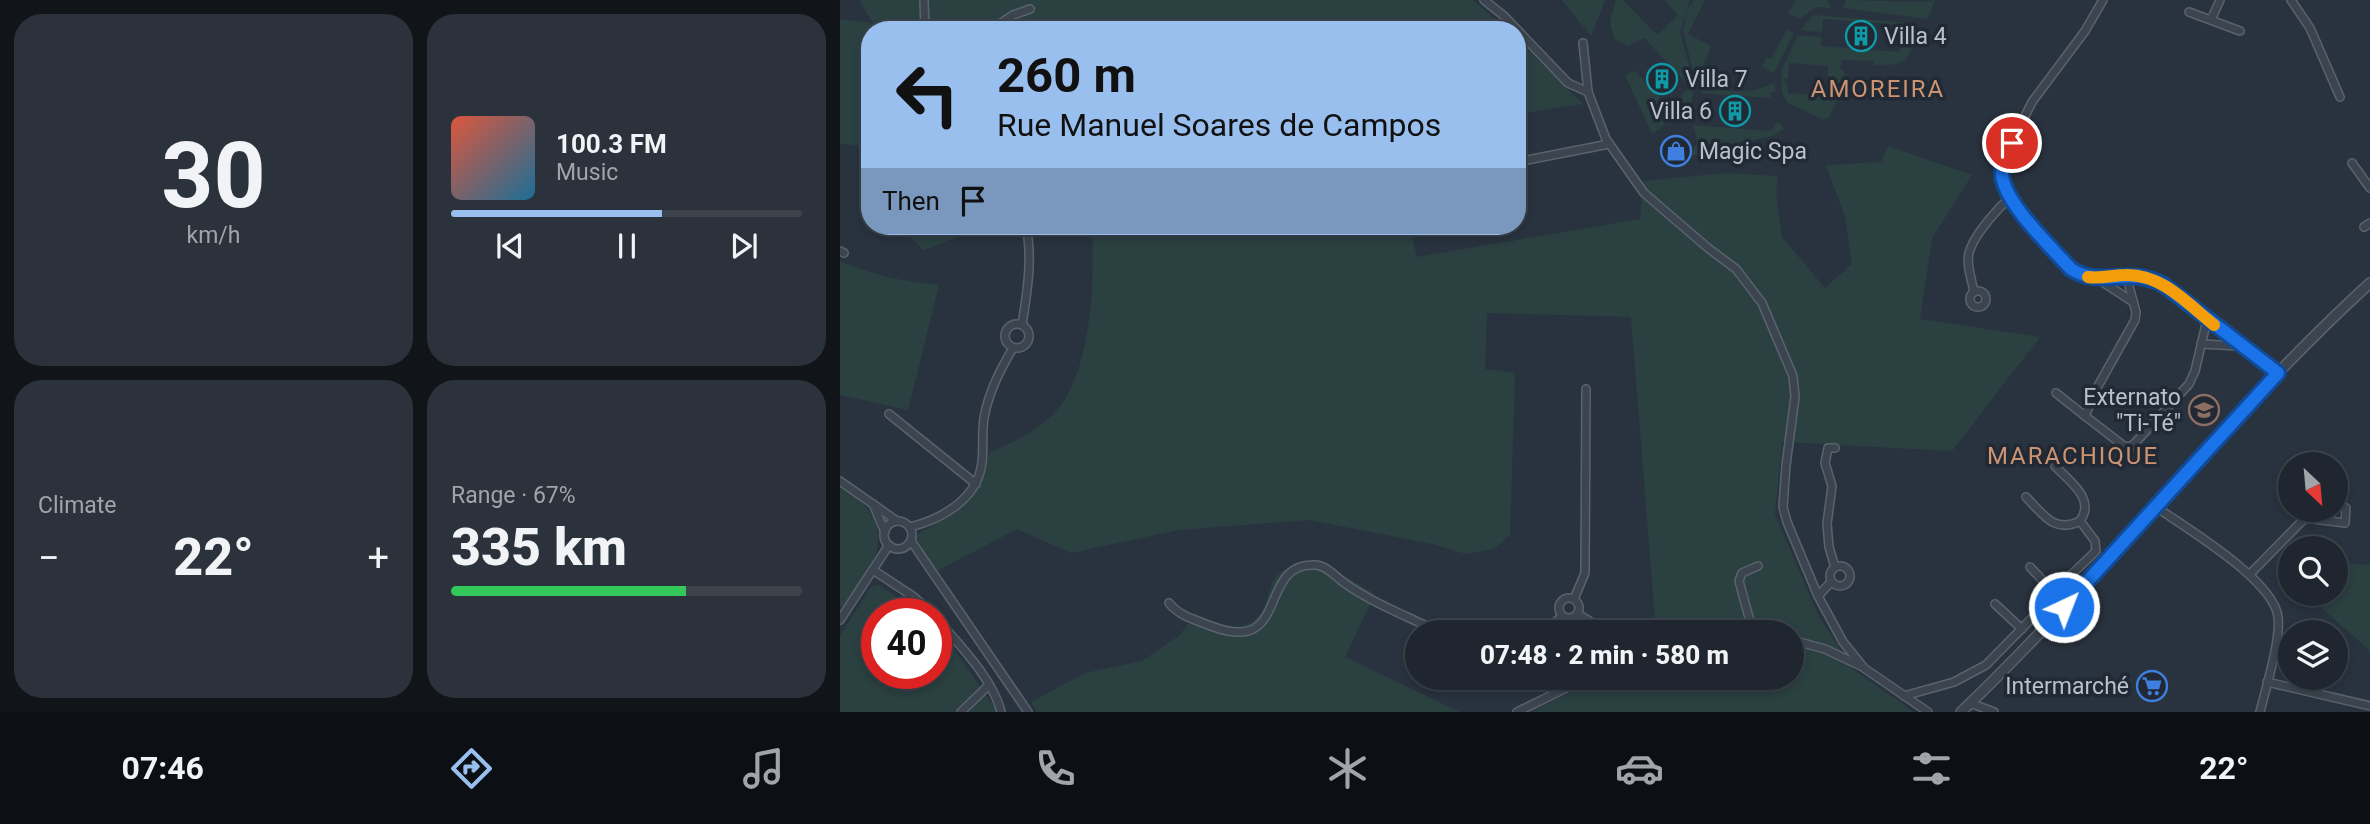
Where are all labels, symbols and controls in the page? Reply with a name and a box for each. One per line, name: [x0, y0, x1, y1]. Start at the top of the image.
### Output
building icon: Villa 4: [1844, 19, 1878, 53]
place label: Villa 4: [1884, 23, 1947, 50]
text: 260 m: [997, 47, 1136, 104]
icon: left: [882, 49, 973, 140]
building icon: Villa 7: [1645, 62, 1679, 96]
place label: Villa 7: [1685, 66, 1748, 93]
district label: AMOREIRA: [1811, 75, 1945, 103]
building icon: Villa 6: [1718, 94, 1752, 128]
place label: Villa 6: [1649, 98, 1712, 125]
text: Rue Manuel Soares de Campos: [997, 106, 1441, 144]
pin: [1982, 113, 2042, 173]
text: 30: [161, 123, 266, 229]
icon: arrive: [1993, 124, 2031, 162]
text: 100.3 FM: [556, 129, 667, 159]
shop icon: Magic Spa: [1659, 134, 1693, 168]
place label: Magic Spa: [1699, 138, 1807, 165]
text: Music: [556, 159, 618, 186]
icon: arrive: [954, 182, 992, 220]
text: Then: [882, 186, 940, 216]
text: km/h: [187, 222, 241, 249]
icon: previous: [491, 227, 529, 265]
icon: pause: [608, 227, 646, 265]
icon: next: [725, 227, 763, 265]
place label: Externato "Ti-Té": [2083, 384, 2181, 437]
school or university icon: Externato "Ti-Té": [2187, 393, 2221, 427]
district label: MARACHIQUE: [1987, 442, 2159, 470]
north arrow: [2278, 452, 2348, 522]
map controls: [2278, 452, 2348, 690]
text: Range · 67%: [451, 482, 576, 509]
text: Climate: [38, 492, 117, 519]
text: 335 km: [451, 517, 627, 578]
text: 22°: [173, 527, 254, 588]
text: −: [38, 536, 60, 580]
text: +: [367, 536, 389, 580]
button: search: [2278, 536, 2348, 606]
position arrow: [2027, 570, 2101, 644]
speed limit sign: 40: [861, 598, 952, 689]
button: layers: [2278, 620, 2348, 690]
text: 07:48 · 2 min · 580 m: [1480, 640, 1729, 670]
supermarket icon: Intermarché: [2135, 669, 2169, 703]
place label: Intermarché: [2005, 673, 2129, 700]
icon: directions: [447, 744, 496, 793]
icon: music: [739, 744, 788, 793]
icon: phone: [1031, 744, 1080, 793]
icon: climate: [1323, 744, 1372, 793]
icon: car: [1615, 744, 1664, 793]
icon: filters: [1907, 744, 1956, 793]
text: 07:46: [122, 749, 204, 787]
text: 22°: [2199, 749, 2248, 787]

